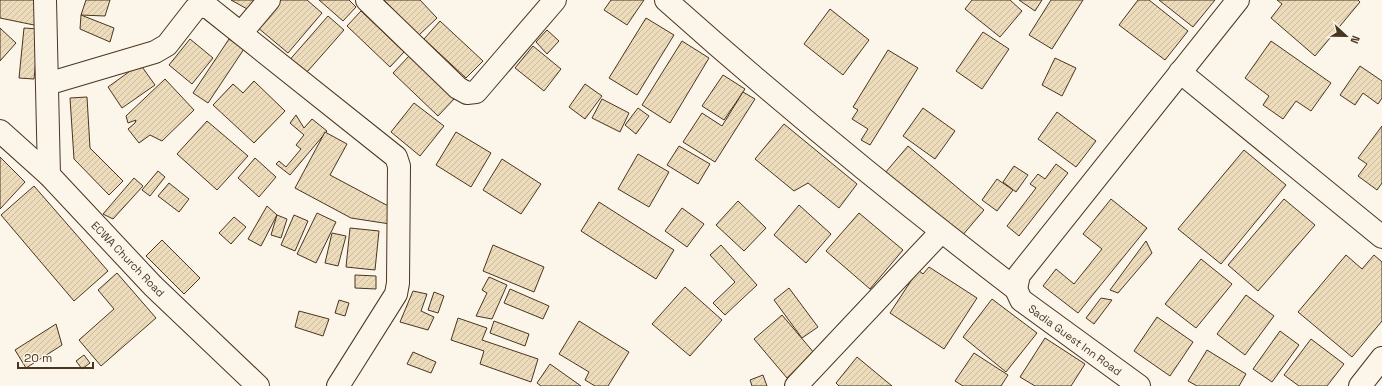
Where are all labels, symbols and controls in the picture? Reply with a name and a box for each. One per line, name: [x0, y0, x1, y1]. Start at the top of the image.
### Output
north arrow: [1326, 16, 1366, 56]
text: N: [1347, 34, 1363, 46]
street label: ECWA Church Road: [88, 218, 168, 300]
street label: Sadia Guest Inn Road: [1026, 301, 1124, 379]
scale bar: [18, 344, 93, 370]
text: 20 m: [24, 350, 52, 366]

